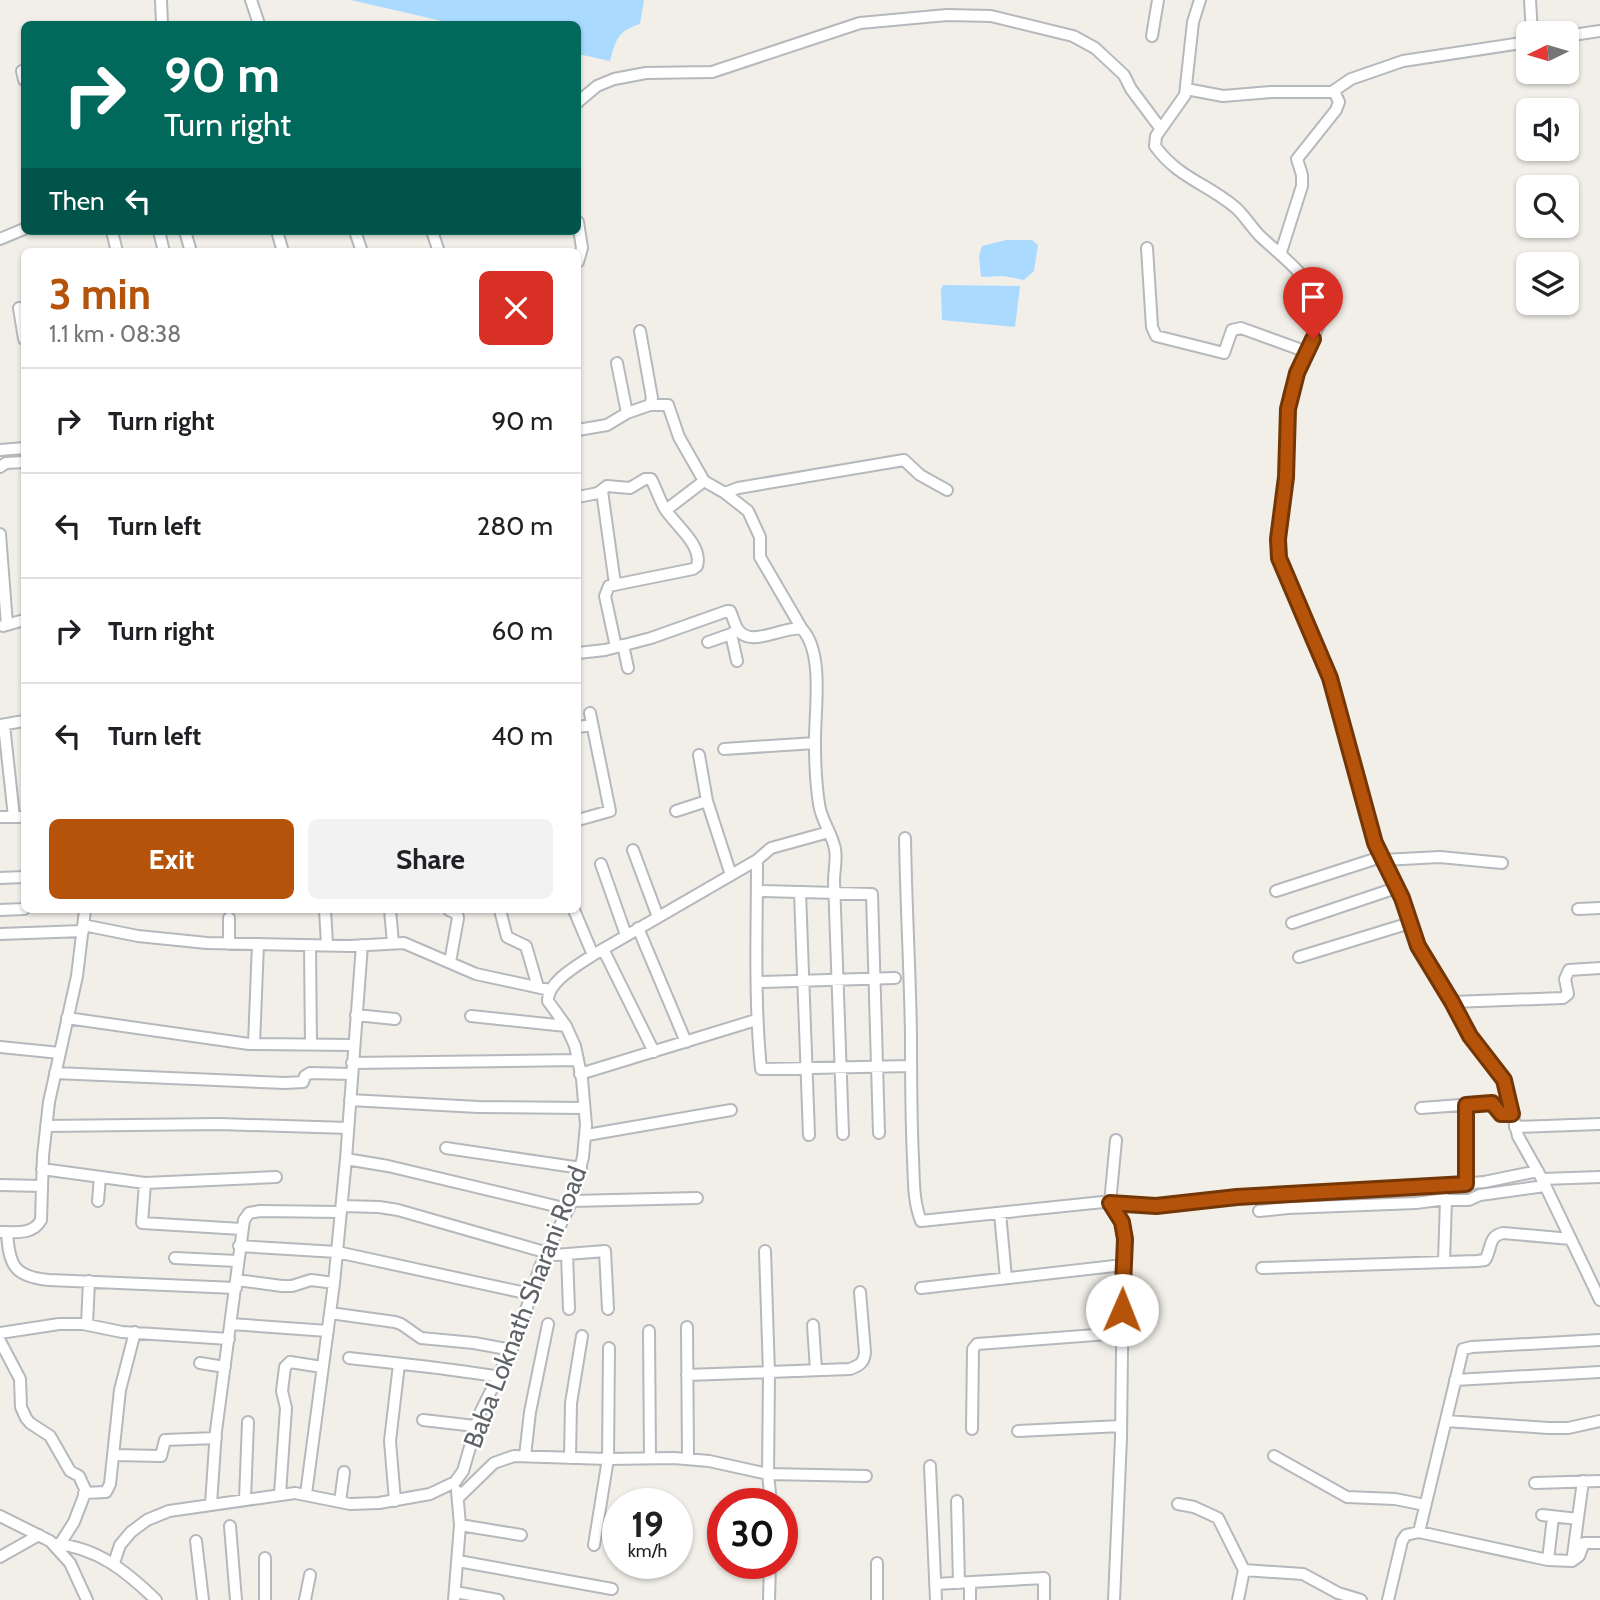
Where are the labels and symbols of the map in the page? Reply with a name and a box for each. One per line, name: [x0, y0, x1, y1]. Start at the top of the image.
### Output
north arrow: [1516, 21, 1578, 84]
pin: [1283, 267, 1343, 339]
street label: Baba Loknath Sharani Road: [456, 1162, 594, 1452]
position arrow: [1085, 1273, 1159, 1347]
speed limit sign: 30: [707, 1488, 798, 1579]

